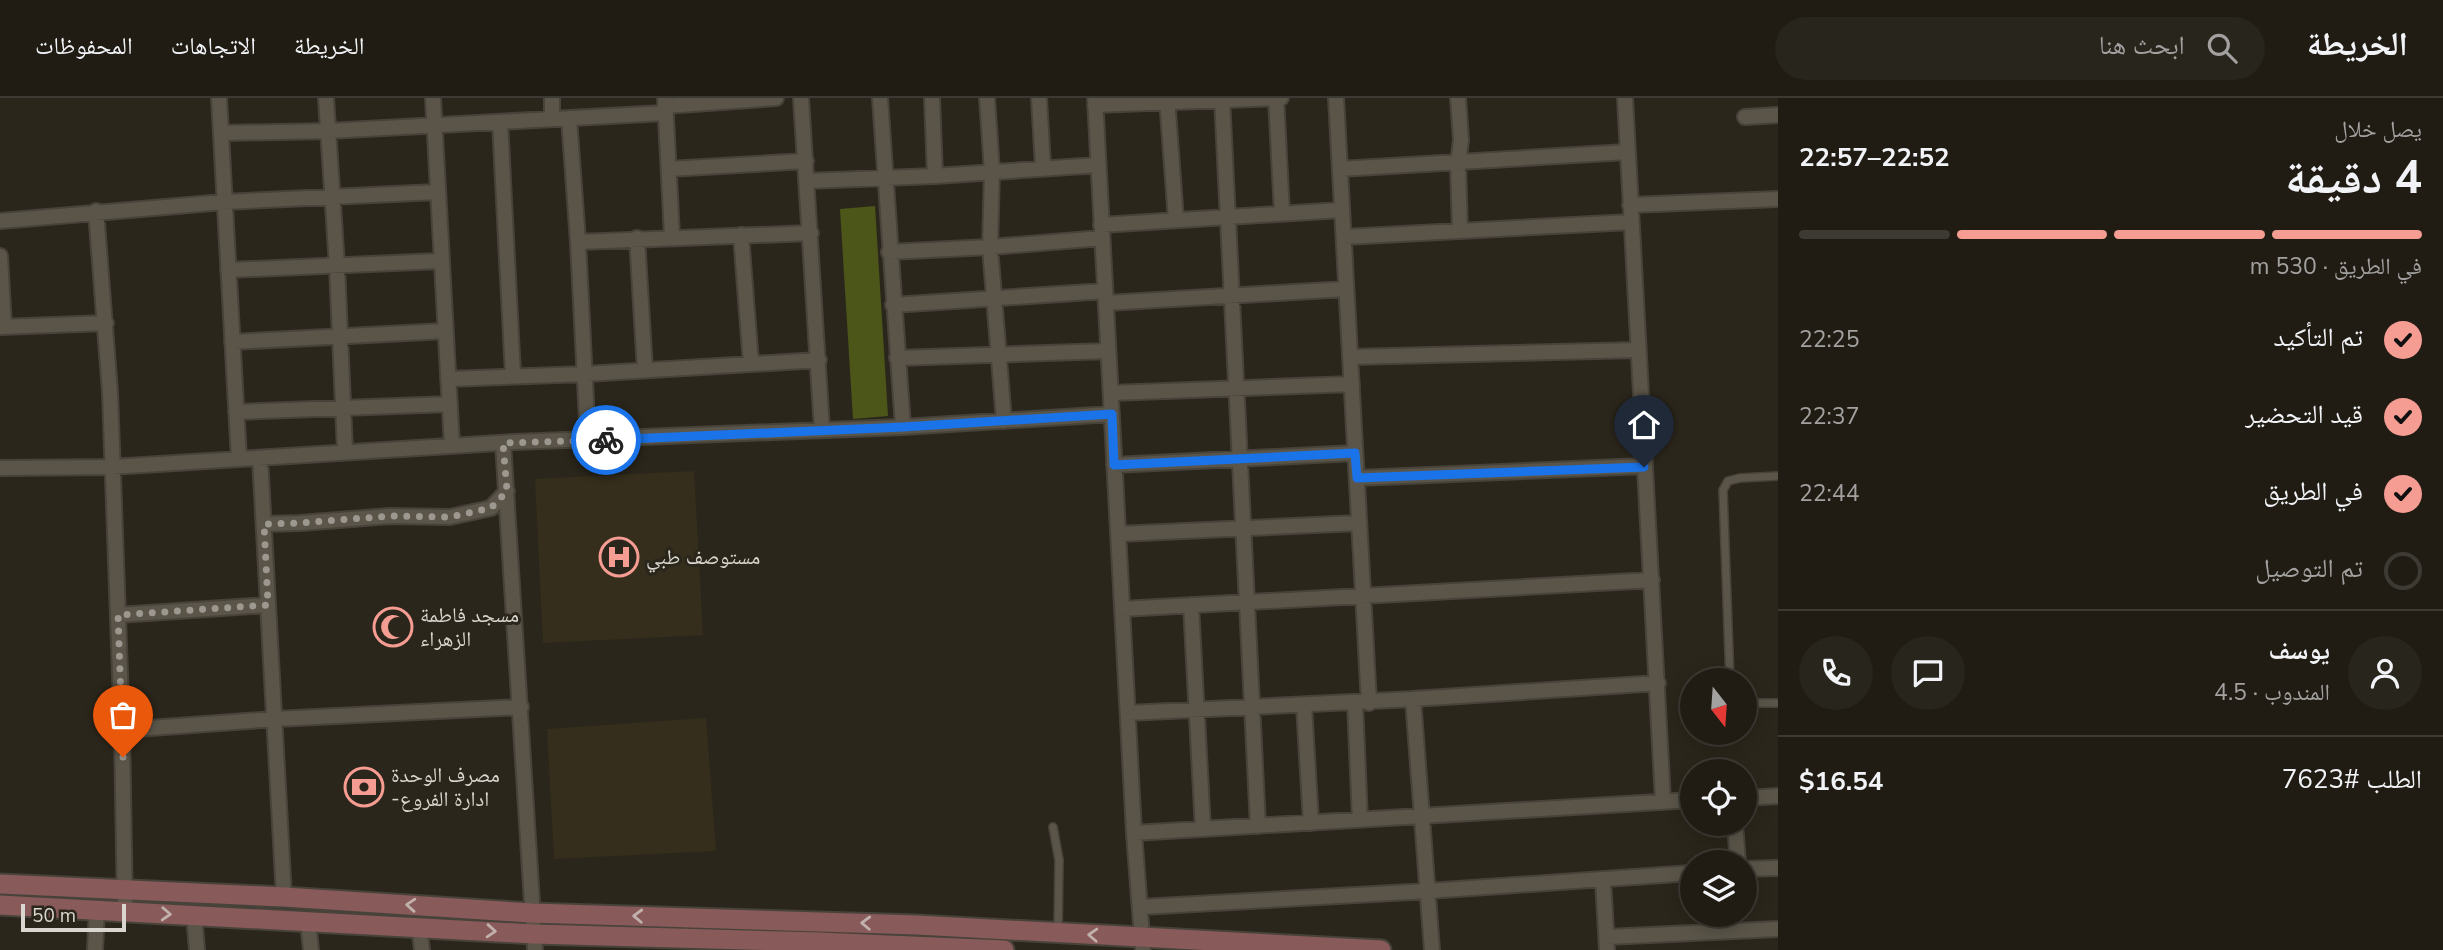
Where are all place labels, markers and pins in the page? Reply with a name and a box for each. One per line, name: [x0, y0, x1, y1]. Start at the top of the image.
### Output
pin: [1614, 395, 1674, 467]
hospital icon: مستوصف طبي: [598, 536, 640, 578]
place label: مستوصف طبي: [646, 543, 760, 573]
place label: مسجد فاطمة الزهراء: [420, 601, 519, 653]
mosque icon: مسجد فاطمة الزهراء: [372, 606, 414, 648]
pin: [93, 685, 153, 757]
place label: مصرف الوحدة -ادارة الفروع: [391, 761, 500, 813]
bank icon: مصرف الوحدة -ادارة الفروع: [343, 766, 385, 808]

